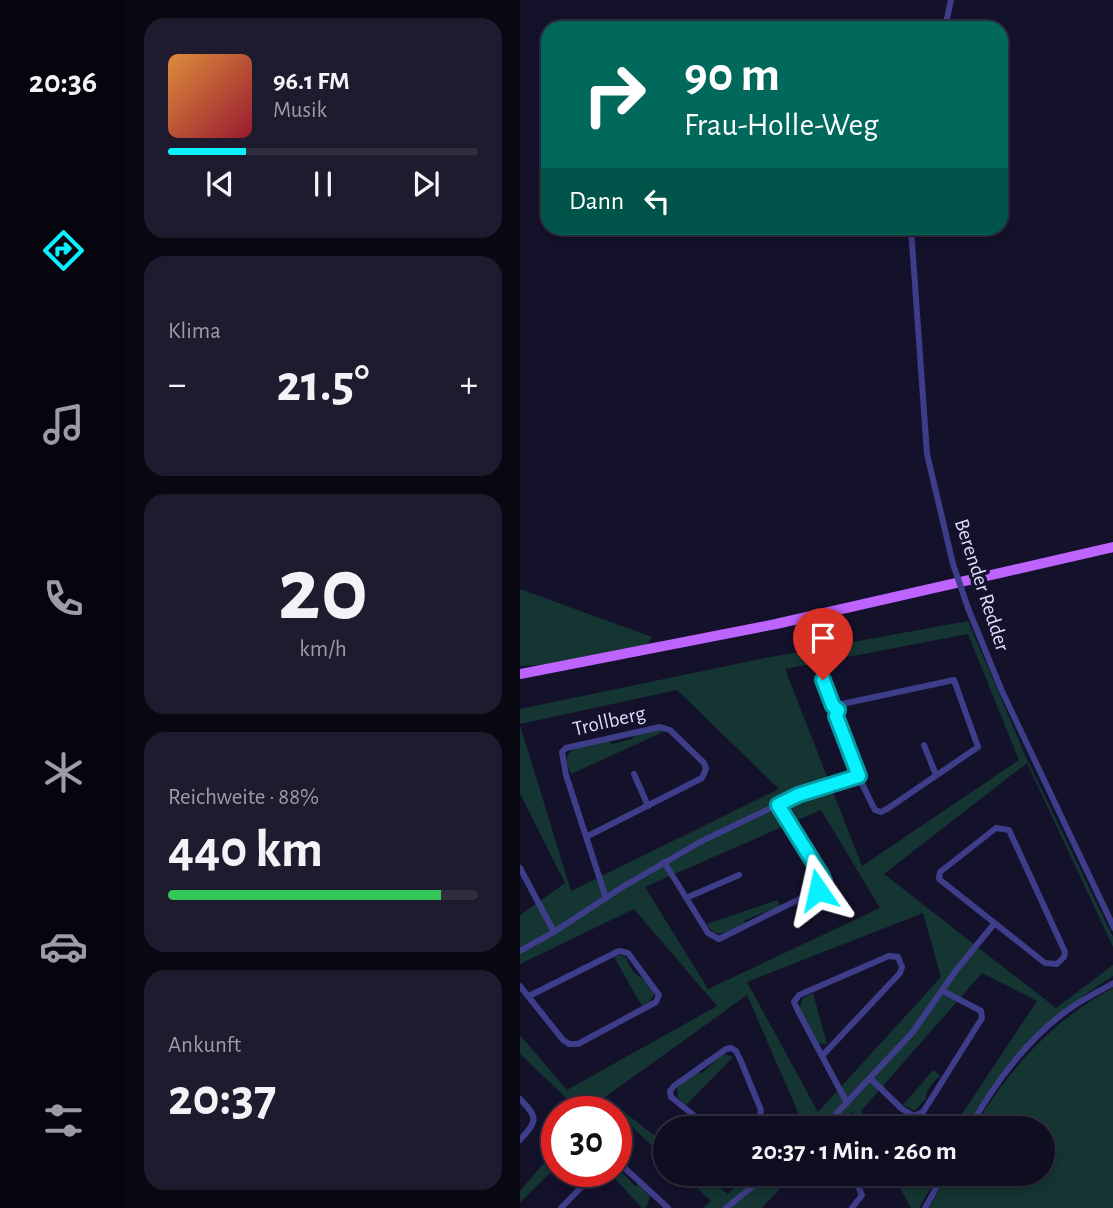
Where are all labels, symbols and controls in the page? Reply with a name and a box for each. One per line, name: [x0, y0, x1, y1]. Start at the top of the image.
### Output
icon: right: [569, 49, 660, 140]
text: 90 m: [684, 51, 780, 100]
text: 20:36: [29, 66, 97, 98]
text: 96.1 FM: [273, 68, 350, 94]
text: Musik: [273, 99, 327, 122]
text: Frau-Holle-Weg: [684, 109, 879, 141]
icon: previous: [201, 165, 239, 203]
icon: pause: [304, 165, 342, 203]
icon: next: [407, 165, 445, 203]
icon: left: [638, 182, 676, 220]
text: Dann: [569, 188, 624, 214]
icon: directions: [39, 226, 88, 275]
text: Klima: [168, 320, 221, 343]
text: 21.5°: [277, 358, 369, 410]
text: −: [168, 366, 186, 404]
text: +: [460, 366, 478, 404]
icon: music: [39, 400, 88, 449]
street label: Berender Redder: [951, 516, 1013, 654]
text: 20: [278, 545, 368, 636]
icon: phone: [39, 574, 88, 623]
pin: [793, 608, 853, 680]
icon: arrive: [804, 619, 842, 657]
text: km/h: [299, 638, 347, 661]
street label: Trollberg: [571, 702, 648, 740]
icon: climate: [39, 748, 88, 797]
text: Reichweite · 88%: [168, 786, 319, 809]
text: 440 km: [168, 824, 323, 876]
position arrow: [781, 853, 855, 927]
icon: car: [39, 922, 88, 971]
text: Ankunft: [168, 1034, 241, 1057]
text: 20:37: [168, 1072, 276, 1124]
icon: filters: [39, 1096, 88, 1145]
speed limit sign: 30: [541, 1096, 632, 1187]
text: 20:37 · 1 Min. · 260 m: [751, 1138, 957, 1164]

